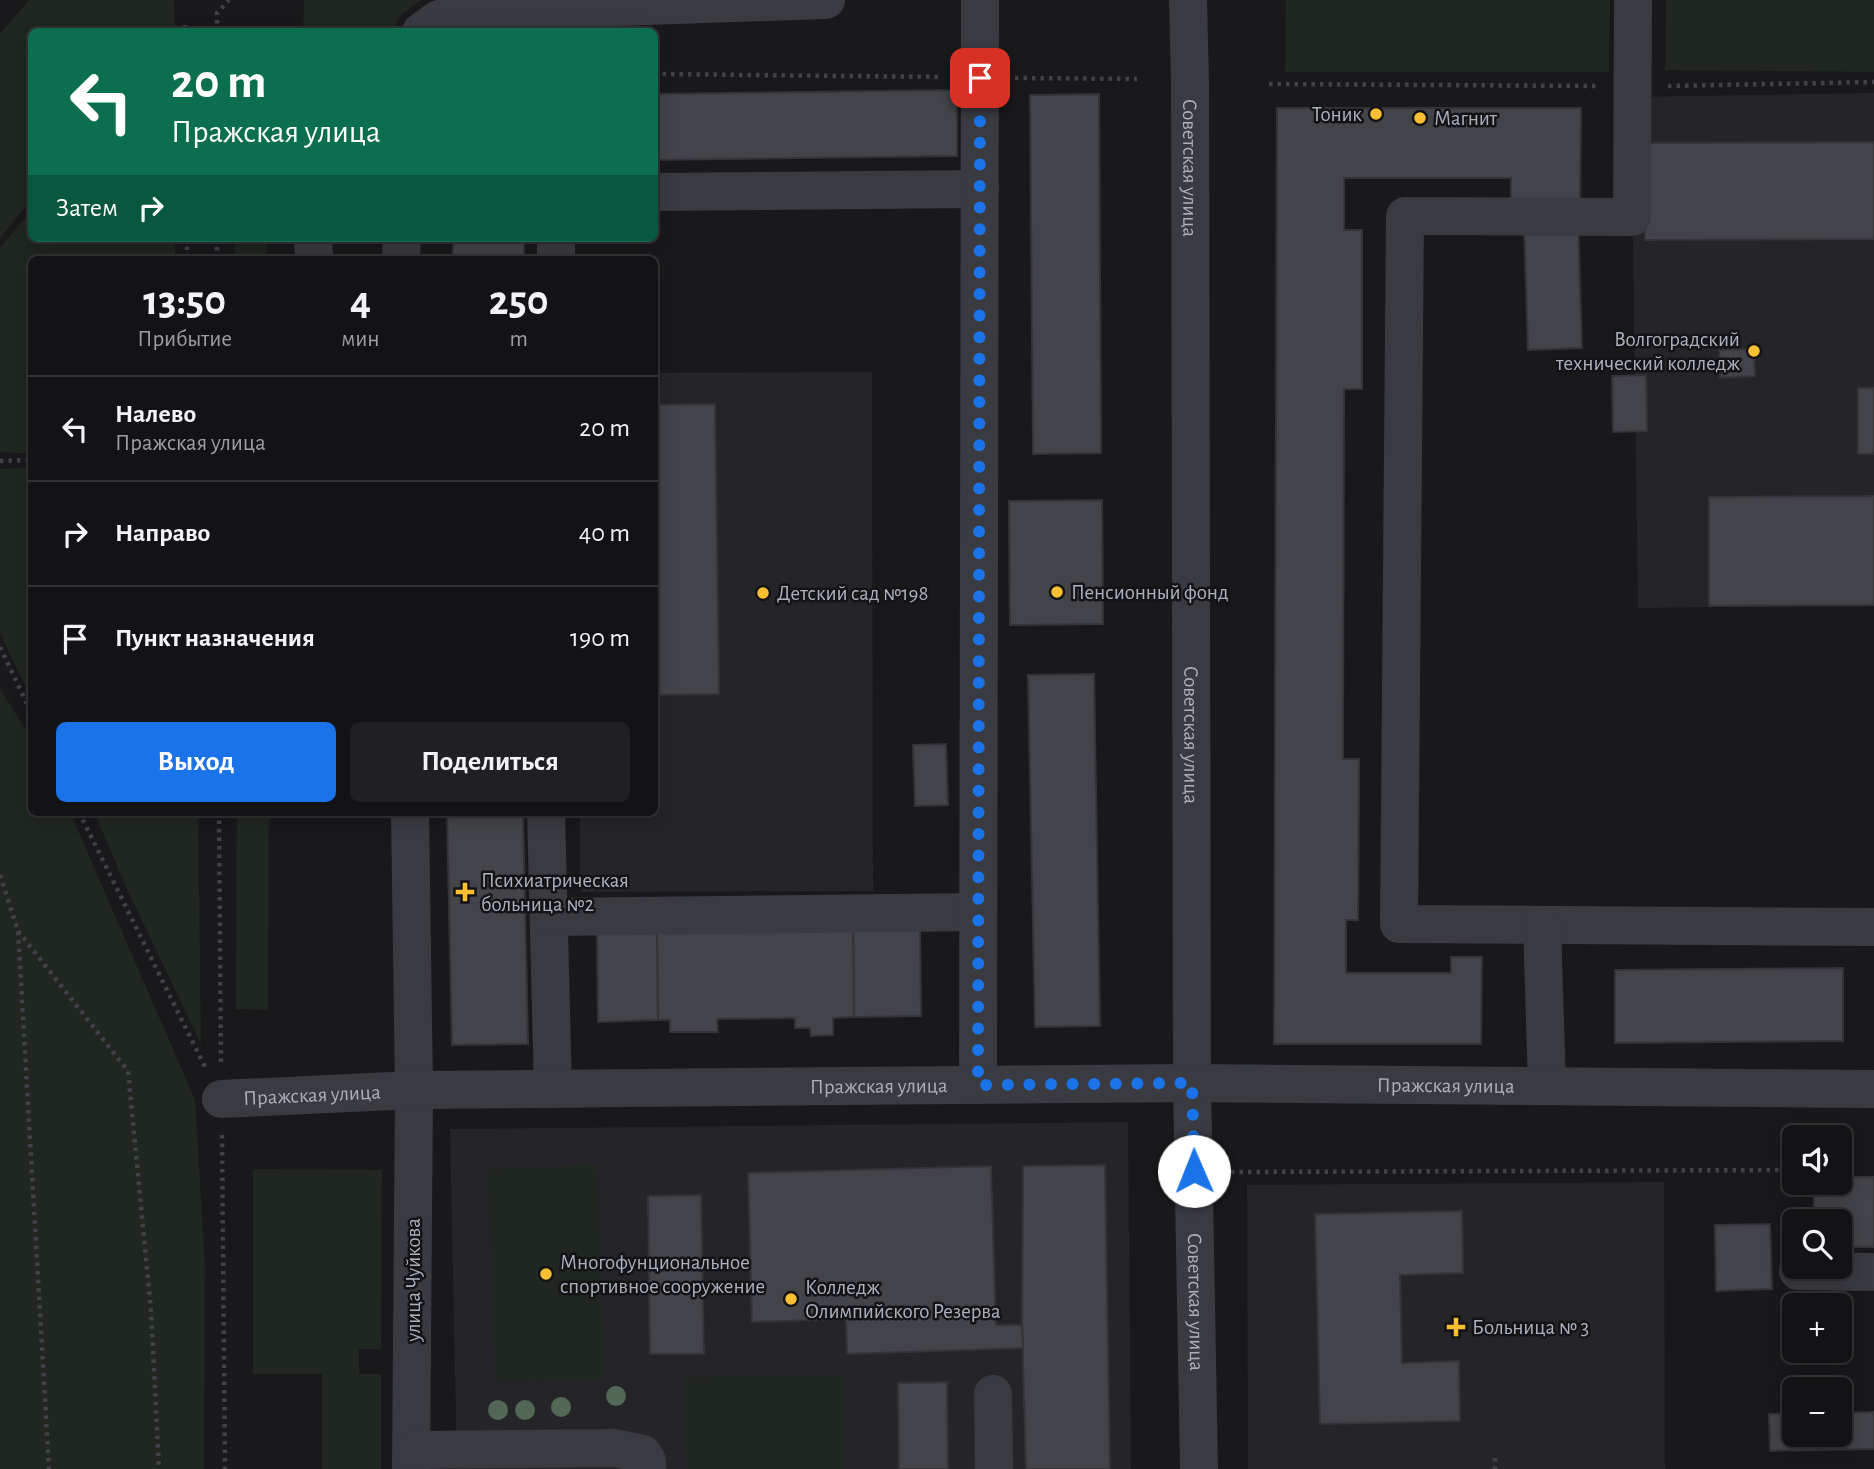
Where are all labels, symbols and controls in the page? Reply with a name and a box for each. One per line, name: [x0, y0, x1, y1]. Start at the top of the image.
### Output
pin: [950, 48, 1010, 108]
icon: left: [56, 56, 147, 147]
text: 20 m: [171, 58, 267, 107]
icon: arrive: [961, 59, 999, 97]
street label: Советская улица: [1180, 99, 1201, 238]
place label: Тоник: [1312, 104, 1362, 125]
marker: Тоник: [1368, 106, 1384, 122]
place label: Магнит: [1434, 108, 1498, 129]
marker: Магнит: [1412, 110, 1428, 126]
text: Пражская улица: [171, 116, 381, 148]
icon: right: [132, 189, 170, 227]
text: Затем: [56, 195, 118, 221]
text: 13:50: [143, 280, 226, 322]
text: 4: [350, 280, 371, 322]
text: 250: [489, 280, 549, 322]
text: Прибытие: [137, 328, 232, 351]
text: мин: [341, 328, 380, 351]
text: m: [510, 328, 528, 351]
place label: Волгоградский технический колледж: [1555, 329, 1740, 374]
marker: Волгоградский технический колледж: [1746, 343, 1762, 359]
text: Налево: [115, 401, 196, 427]
icon: left: [56, 410, 94, 448]
text: 20 m: [579, 415, 630, 441]
text: Пражская улица: [115, 432, 266, 455]
icon: right: [56, 515, 94, 553]
text: Направо: [115, 520, 210, 546]
text: 40 m: [579, 520, 630, 546]
place label: Пенсионный фонд: [1071, 582, 1229, 603]
place label: Детский сад №198: [777, 583, 928, 604]
marker: Пенсионный фонд: [1049, 584, 1065, 600]
marker: Детский сад №198: [755, 585, 771, 601]
icon: arrive: [56, 620, 94, 658]
text: Пункт назначения: [115, 625, 315, 651]
text: 190 m: [570, 625, 630, 651]
street label: Советская улица: [1181, 666, 1202, 805]
button: Выход: [56, 722, 336, 802]
button: Поделиться: [350, 722, 630, 802]
place label: Психиатрическая больница №2: [481, 870, 629, 915]
marker: Психиатрическая больница №2: [455, 882, 475, 902]
street label: Пражская улица: [1377, 1074, 1515, 1096]
street label: Пражская улица: [810, 1075, 948, 1097]
street label: Пражская улица: [243, 1081, 382, 1108]
map controls: [1782, 1125, 1852, 1447]
button: sound: [1782, 1125, 1852, 1195]
position arrow: [1157, 1134, 1231, 1208]
button: search: [1782, 1209, 1852, 1279]
street label: улица Чуйкова: [403, 1218, 424, 1343]
street label: Советская улица: [1184, 1233, 1208, 1372]
place label: Многофунциональное спортивное сооружение: [560, 1252, 765, 1297]
marker: Многофунциональное спортивное сооружение: [538, 1266, 554, 1282]
place label: Колледж Олимпийского Резерва: [805, 1277, 1001, 1322]
marker: Колледж Олимпийского Резерва: [783, 1291, 799, 1307]
button: +: [1782, 1293, 1852, 1363]
marker: Больница № 3: [1446, 1317, 1466, 1337]
place label: Больница № 3: [1472, 1317, 1589, 1338]
button: −: [1782, 1377, 1852, 1447]

